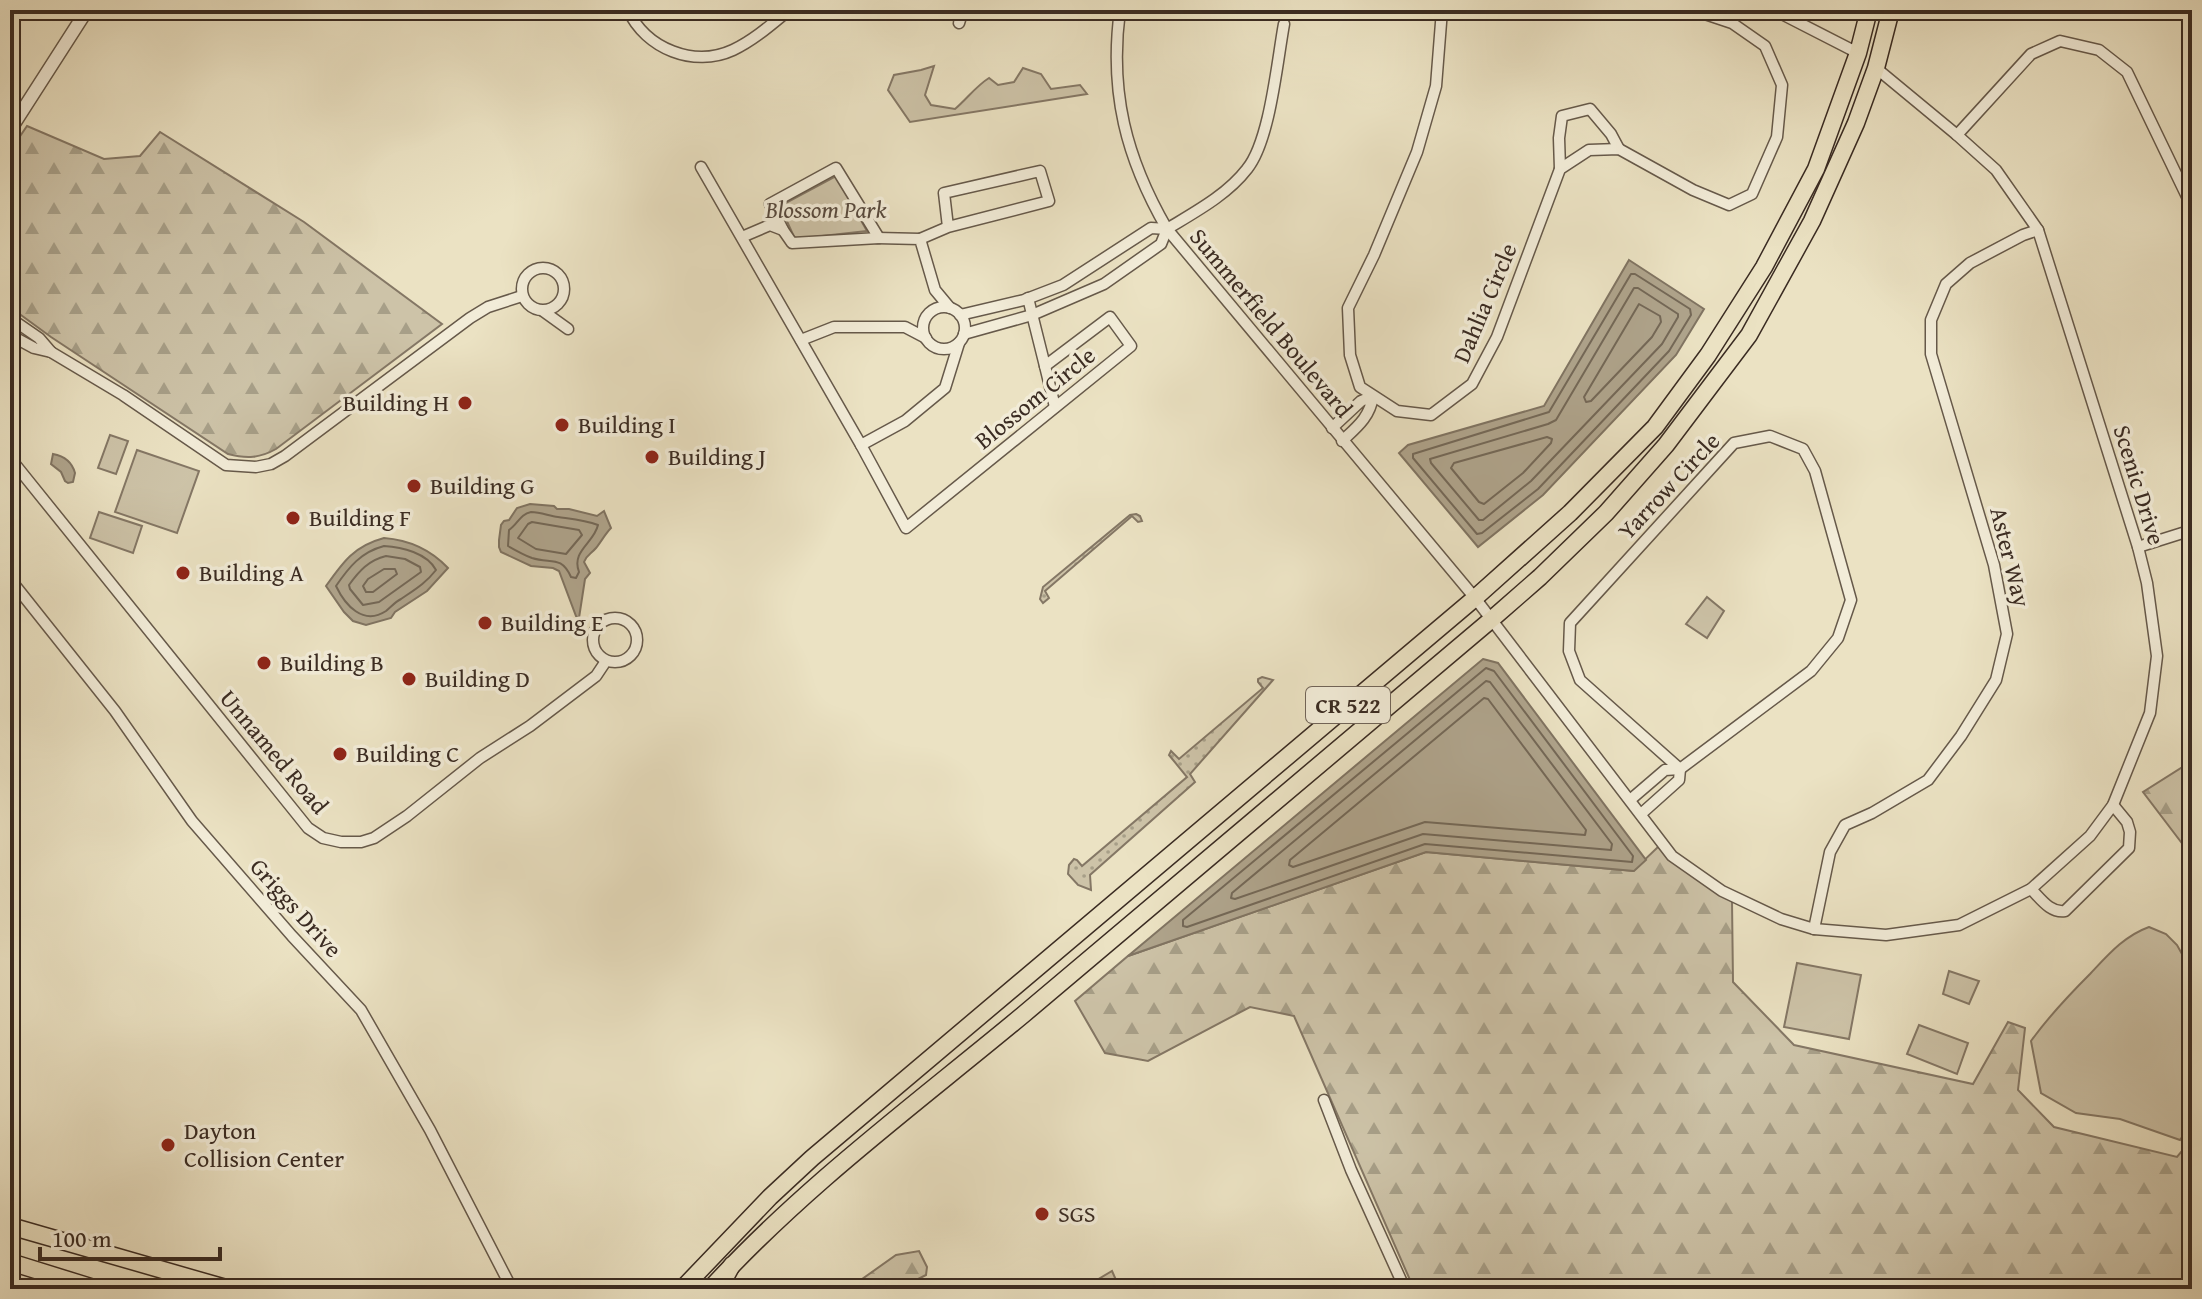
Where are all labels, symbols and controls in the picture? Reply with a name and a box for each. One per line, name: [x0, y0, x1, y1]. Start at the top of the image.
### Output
park label: Blossom Park: [764, 192, 887, 227]
street label: Summerfield Boulevard: [1182, 220, 1361, 425]
street label: Dahlia Circle: [1444, 237, 1525, 368]
street label: Blossom Circle: [967, 338, 1103, 457]
place label: Building H: [343, 385, 449, 420]
marker: Building H: [456, 394, 474, 412]
place label: Building I: [578, 407, 676, 442]
marker: Building I: [553, 416, 571, 434]
street label: Scenic Drive: [2105, 421, 2174, 549]
street label: Yarrow Circle: [1610, 424, 1728, 547]
place label: Building J: [668, 439, 766, 474]
marker: Building J: [643, 448, 661, 466]
place label: Building G: [430, 468, 534, 503]
marker: Building G: [405, 477, 423, 495]
place label: Building F: [309, 500, 411, 535]
street label: Aster Way: [1981, 503, 2040, 611]
marker: Building F: [284, 509, 302, 527]
place label: Building A: [199, 555, 304, 590]
marker: Building A: [174, 564, 192, 582]
place label: Building E: [501, 605, 603, 640]
marker: Building E: [476, 614, 494, 632]
place label: Building B: [280, 645, 384, 680]
marker: Building B: [255, 654, 273, 672]
place label: Building D: [425, 661, 530, 696]
marker: Building D: [400, 670, 418, 688]
street label: Unnamed Road: [212, 682, 337, 822]
road number: CR 522: [1306, 687, 1390, 723]
place label: Building C: [356, 736, 459, 771]
marker: Building C: [331, 745, 349, 763]
street label: Griggs Drive: [242, 850, 351, 965]
place label: Dayton Collision Center: [184, 1113, 344, 1176]
marker: Dayton Collision Center: [159, 1136, 177, 1154]
place label: SGS: [1058, 1196, 1096, 1231]
marker: SGS: [1033, 1205, 1051, 1223]
scale bar: [40, 1211, 220, 1261]
text: 100 m: [52, 1221, 112, 1256]

